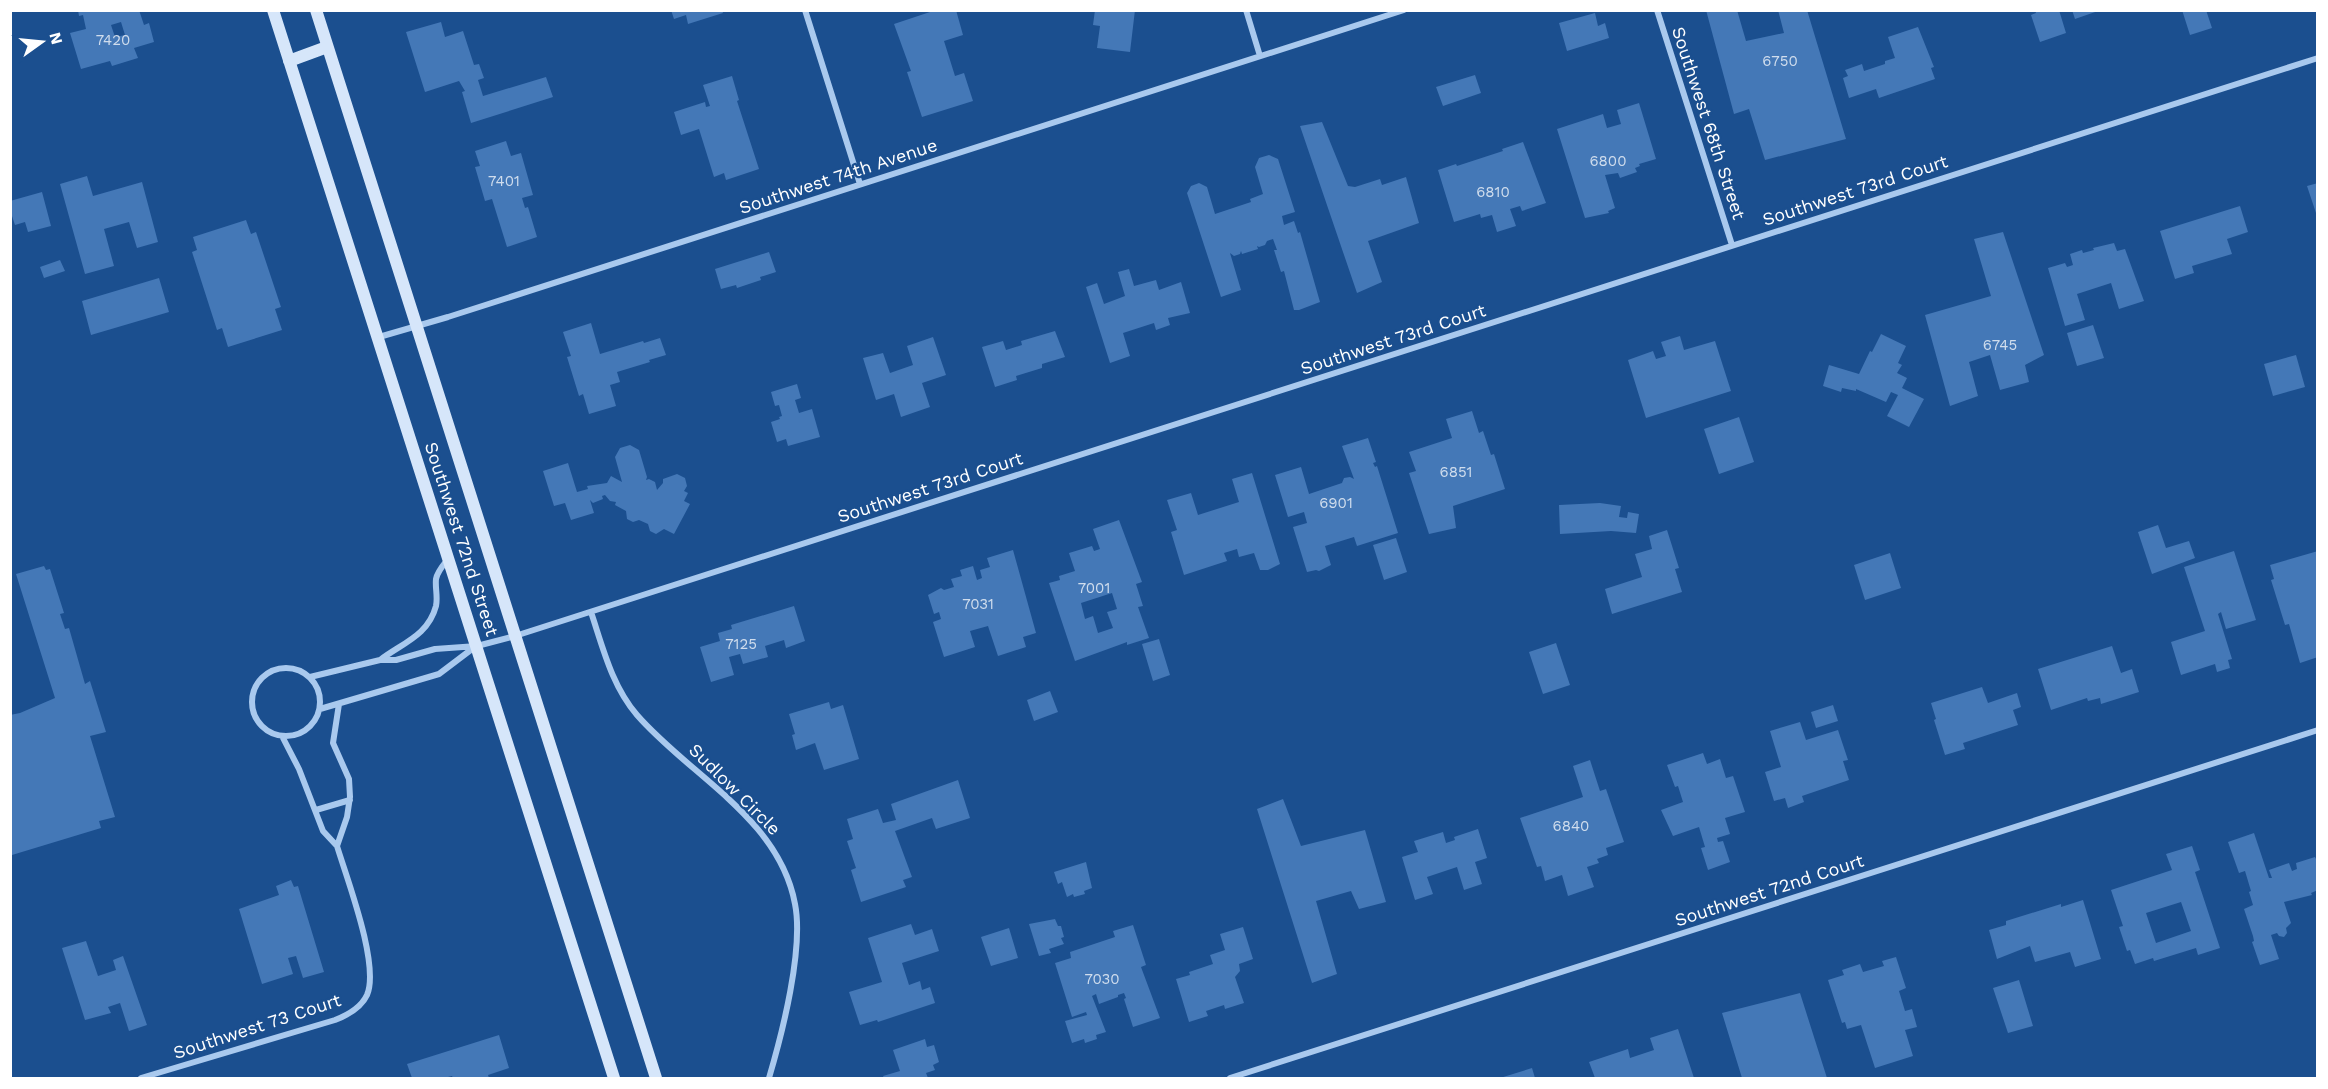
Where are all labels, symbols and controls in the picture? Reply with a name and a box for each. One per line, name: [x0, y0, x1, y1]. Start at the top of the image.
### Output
north arrow: [12, 12, 72, 72]
street label: Southwest 68th Street: [1668, 24, 1750, 222]
text: N: [45, 30, 67, 46]
house number: 7420: [96, 31, 130, 49]
house number: 6750: [1762, 52, 1798, 70]
street label: Southwest 74th Avenue: [736, 134, 940, 218]
street label: Southwest 73rd Court: [1760, 150, 1951, 230]
house number: 6800: [1589, 152, 1627, 170]
house number: 7401: [488, 172, 520, 190]
house number: 6810: [1476, 183, 1510, 201]
street label: Southwest 73rd Court: [1298, 299, 1489, 379]
house number: 6745: [1983, 336, 2017, 354]
street label: Southwest 72nd Street: [421, 439, 503, 639]
street label: Southwest 73rd Court: [835, 447, 1026, 527]
house number: 6851: [1440, 463, 1472, 481]
house number: 6901: [1319, 494, 1353, 512]
house number: 7001: [1078, 579, 1110, 597]
house number: 7031: [962, 595, 994, 613]
house number: 7125: [725, 635, 757, 653]
street label: Sudlow Circle: [685, 739, 785, 839]
house number: 6840: [1553, 817, 1589, 835]
street label: Southwest 72nd Court: [1672, 849, 1867, 930]
house number: 7030: [1084, 970, 1120, 988]
street label: Southwest 73 Court: [171, 989, 344, 1063]

